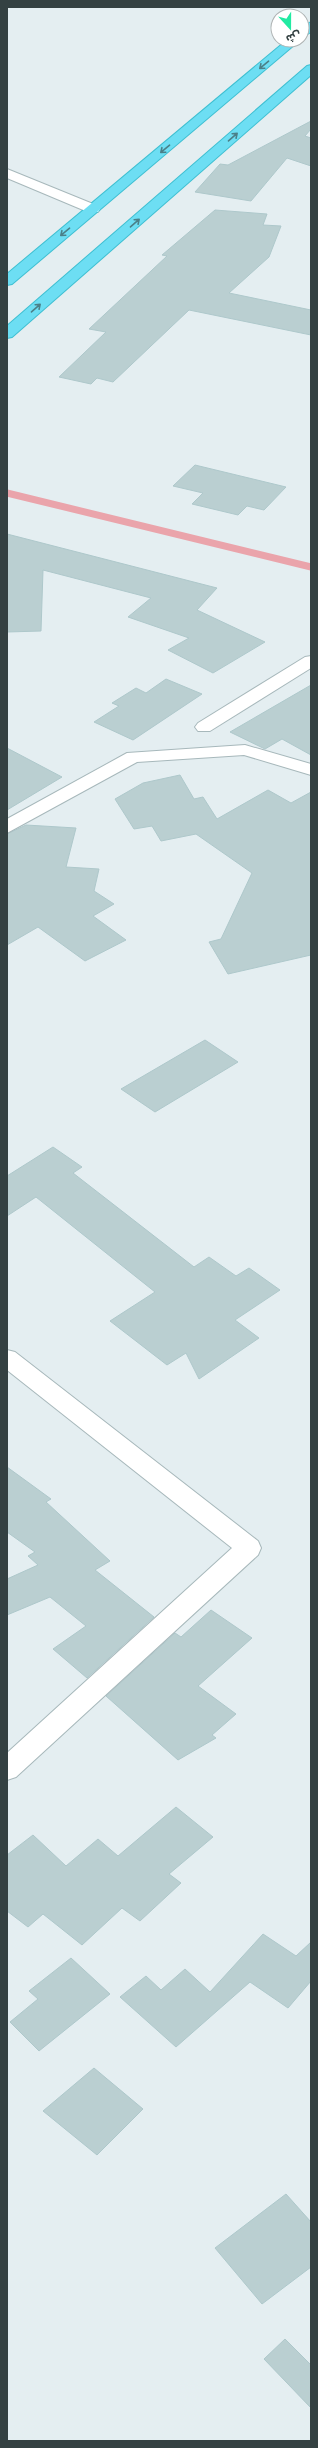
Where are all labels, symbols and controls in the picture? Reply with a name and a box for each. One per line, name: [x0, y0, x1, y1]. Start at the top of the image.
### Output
north arrow: [270, 8, 310, 48]
text: ش: [284, 27, 303, 47]
one-way arrow: [259, 61, 270, 70]
one-way arrow: [227, 133, 238, 142]
one-way arrow: [159, 144, 170, 153]
one-way arrow: [129, 218, 140, 227]
one-way arrow: [60, 228, 70, 237]
one-way arrow: [31, 304, 41, 313]

